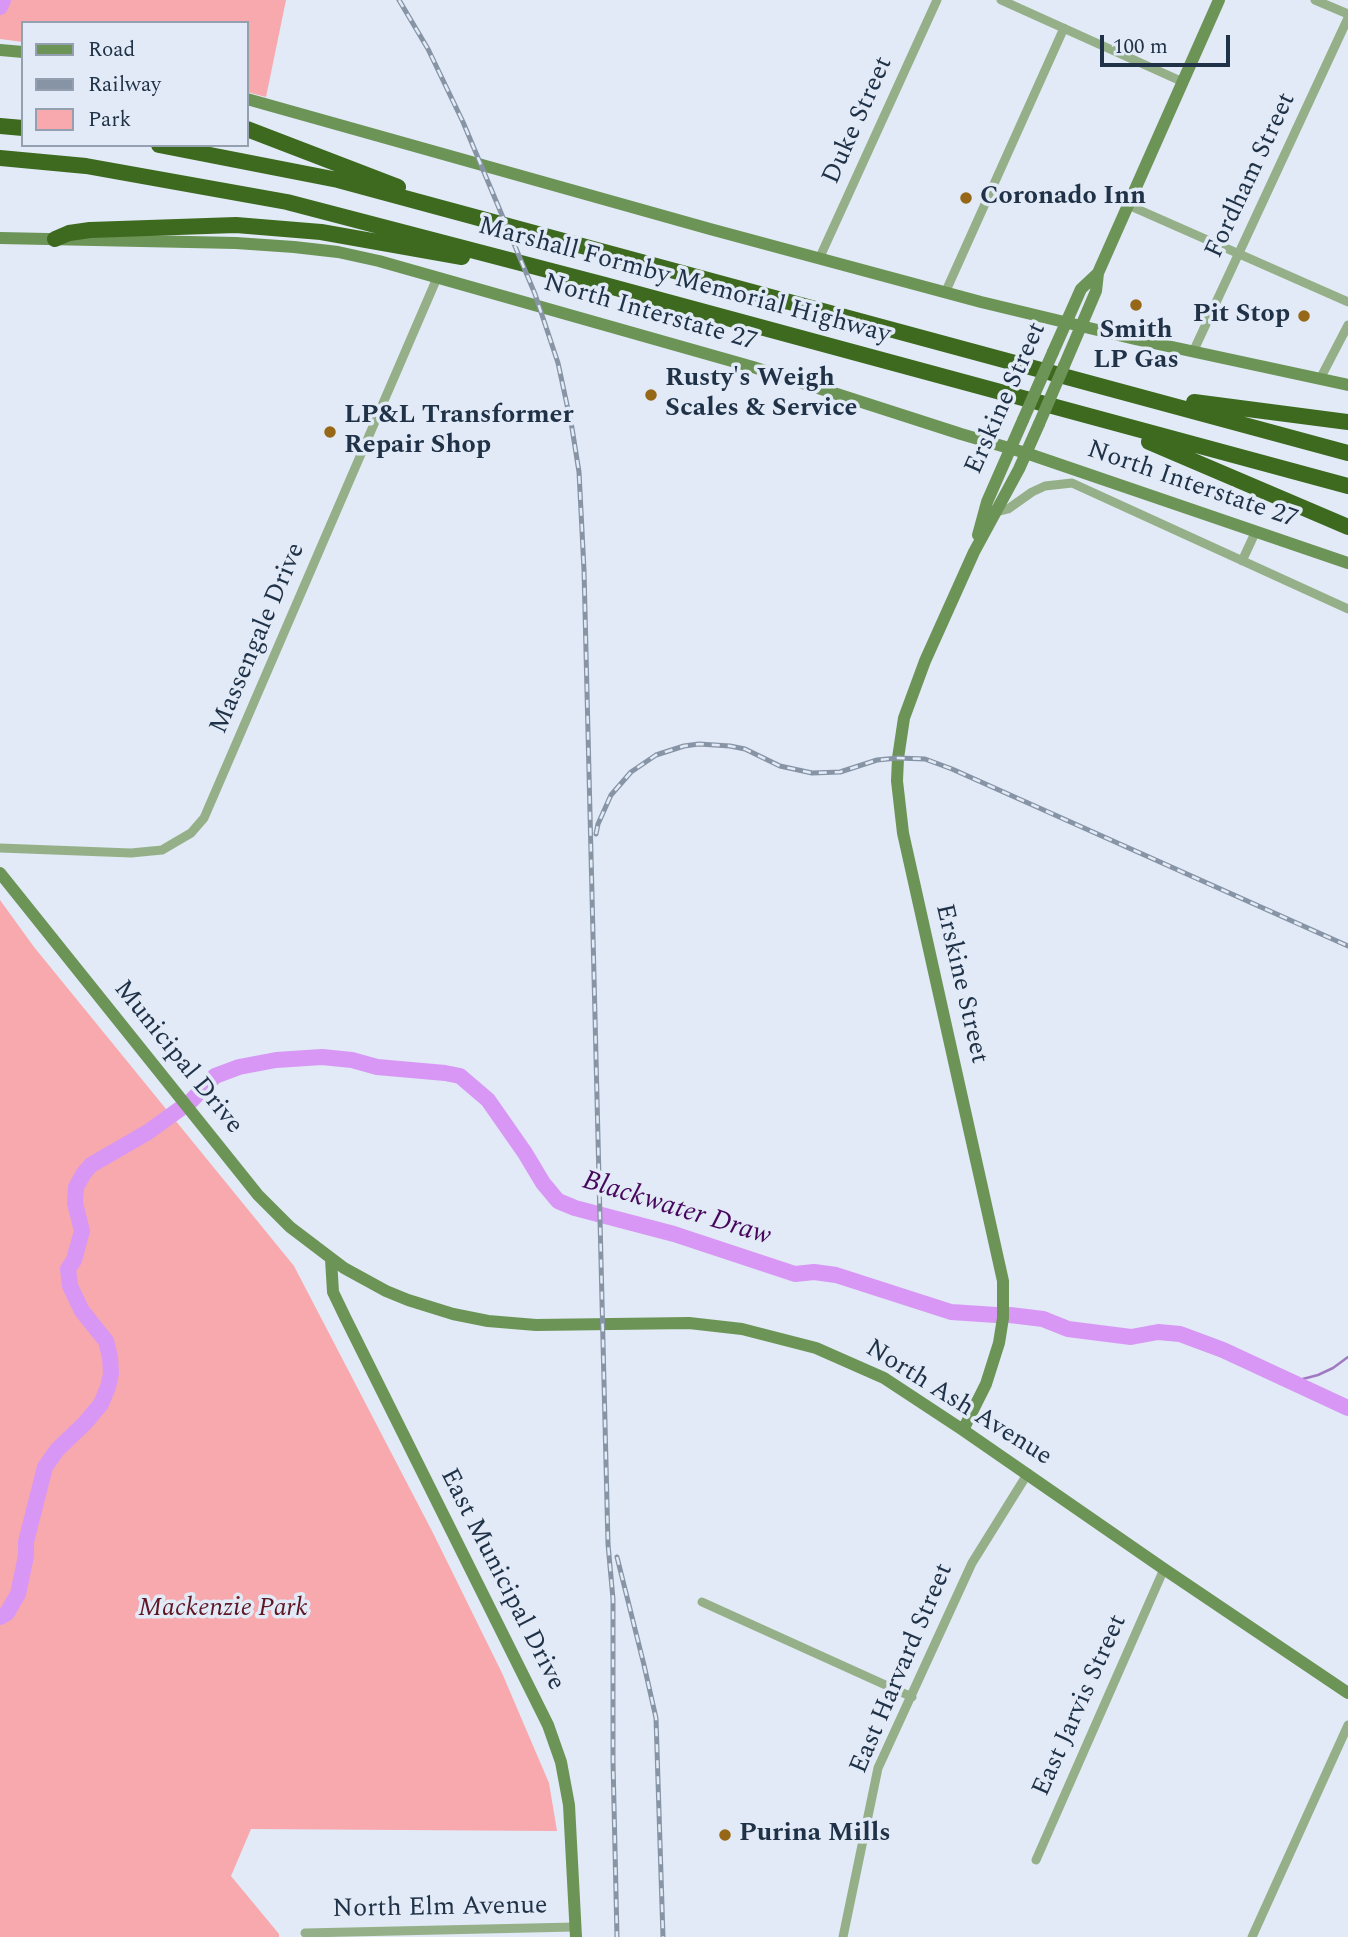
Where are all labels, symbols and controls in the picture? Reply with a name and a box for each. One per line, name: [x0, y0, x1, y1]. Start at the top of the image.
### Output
legend: [21, 21, 248, 147]
scale bar: [1103, 21, 1232, 65]
text: 100 m: [1113, 31, 1168, 63]
text: Road: [88, 34, 135, 66]
street label: Duke Street: [817, 53, 901, 189]
text: Railway: [88, 69, 161, 101]
street label: Fordham Street: [1200, 88, 1304, 264]
text: Park: [88, 104, 131, 136]
place label: Coronado Inn: [980, 182, 1146, 214]
marker: Coronado Inn: [958, 190, 974, 206]
street label: Marshall Formby Memorial Highway: [474, 212, 894, 352]
street label: North Interstate 27: [540, 269, 760, 359]
marker: Smith LP Gas: [1128, 297, 1144, 313]
place label: Pit Stop: [1193, 300, 1290, 332]
marker: Pit Stop: [1296, 308, 1312, 324]
place label: Smith LP Gas: [1093, 316, 1179, 378]
street label: Erskine Street: [960, 318, 1054, 480]
place label: Rusty's Weigh Scales & Service: [665, 364, 857, 426]
marker: Rusty's Weigh Scales & Service: [643, 387, 659, 403]
place label: LP&L Transformer Repair Shop: [344, 401, 574, 462]
marker: LP&L Transformer Repair Shop: [322, 424, 338, 440]
street label: North Interstate 27: [1083, 435, 1301, 537]
street label: Massengale Drive: [205, 539, 313, 739]
street label: Erskine Street: [926, 901, 994, 1067]
street label: Municipal Drive: [106, 975, 248, 1141]
water label: Blackwater Draw: [578, 1165, 774, 1255]
street label: North Ash Avenue: [859, 1334, 1057, 1474]
street label: East Municipal Drive: [432, 1464, 570, 1696]
street label: East Harvard Street: [845, 1559, 961, 1779]
park label: Mackenzie Park: [138, 1594, 308, 1626]
street label: East Jarvis Street: [1027, 1610, 1135, 1802]
place label: Purina Mills: [739, 1819, 891, 1851]
marker: Purina Mills: [717, 1827, 733, 1843]
street label: North Elm Avenue: [332, 1892, 548, 1926]

